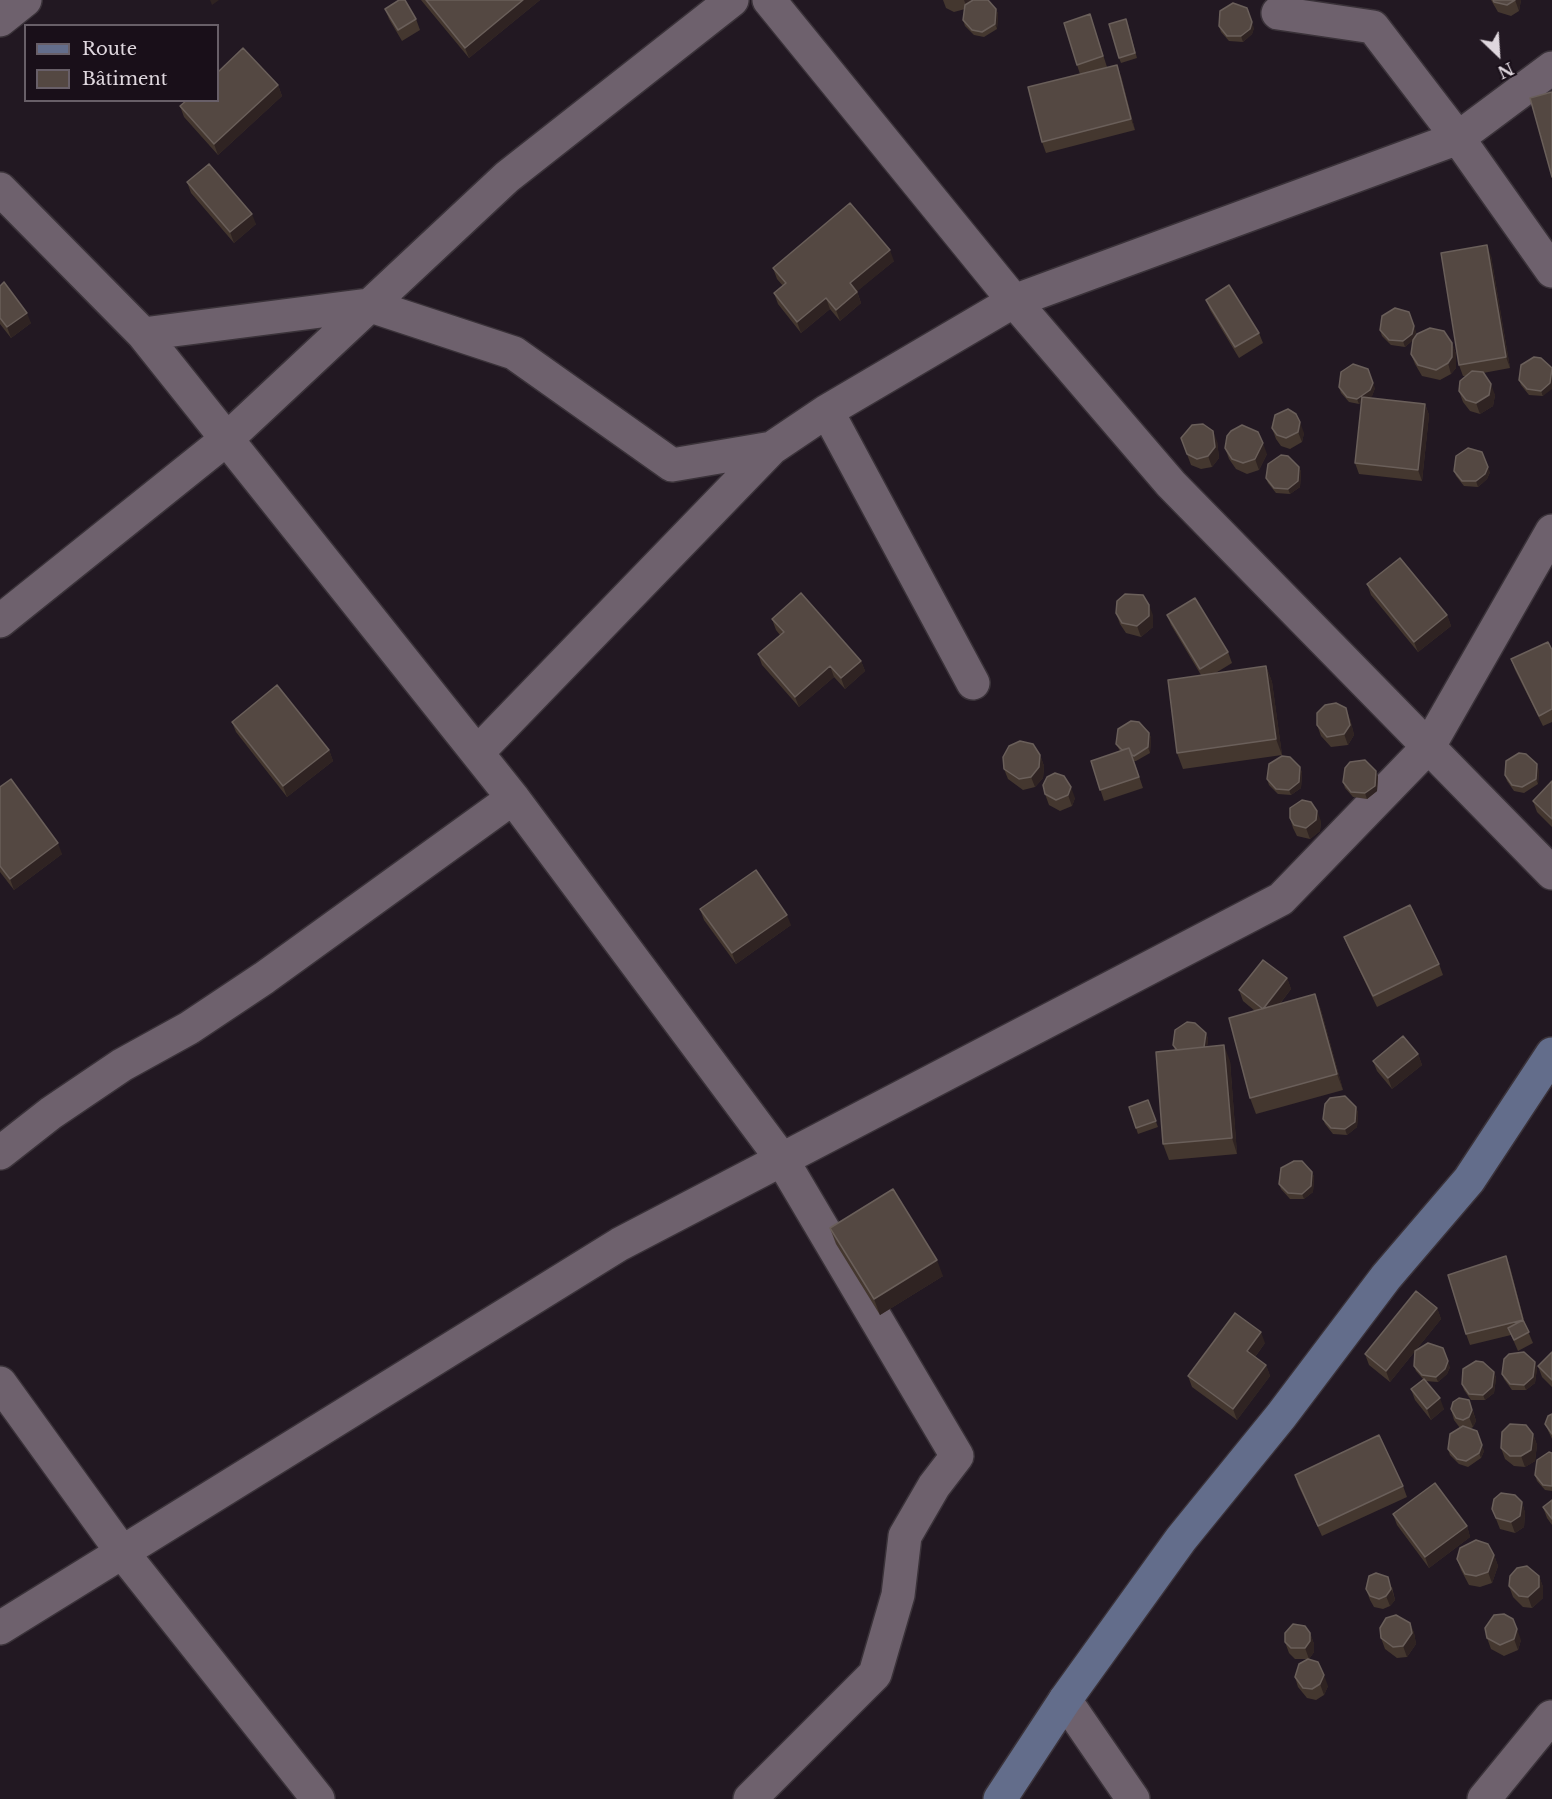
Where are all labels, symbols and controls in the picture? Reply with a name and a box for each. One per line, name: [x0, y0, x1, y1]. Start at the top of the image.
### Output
legend: [24, 24, 219, 102]
north arrow: [1468, 24, 1528, 84]
text: Route: [82, 38, 137, 60]
text: N: [1495, 58, 1517, 83]
text: Bâtiment: [82, 68, 168, 90]

